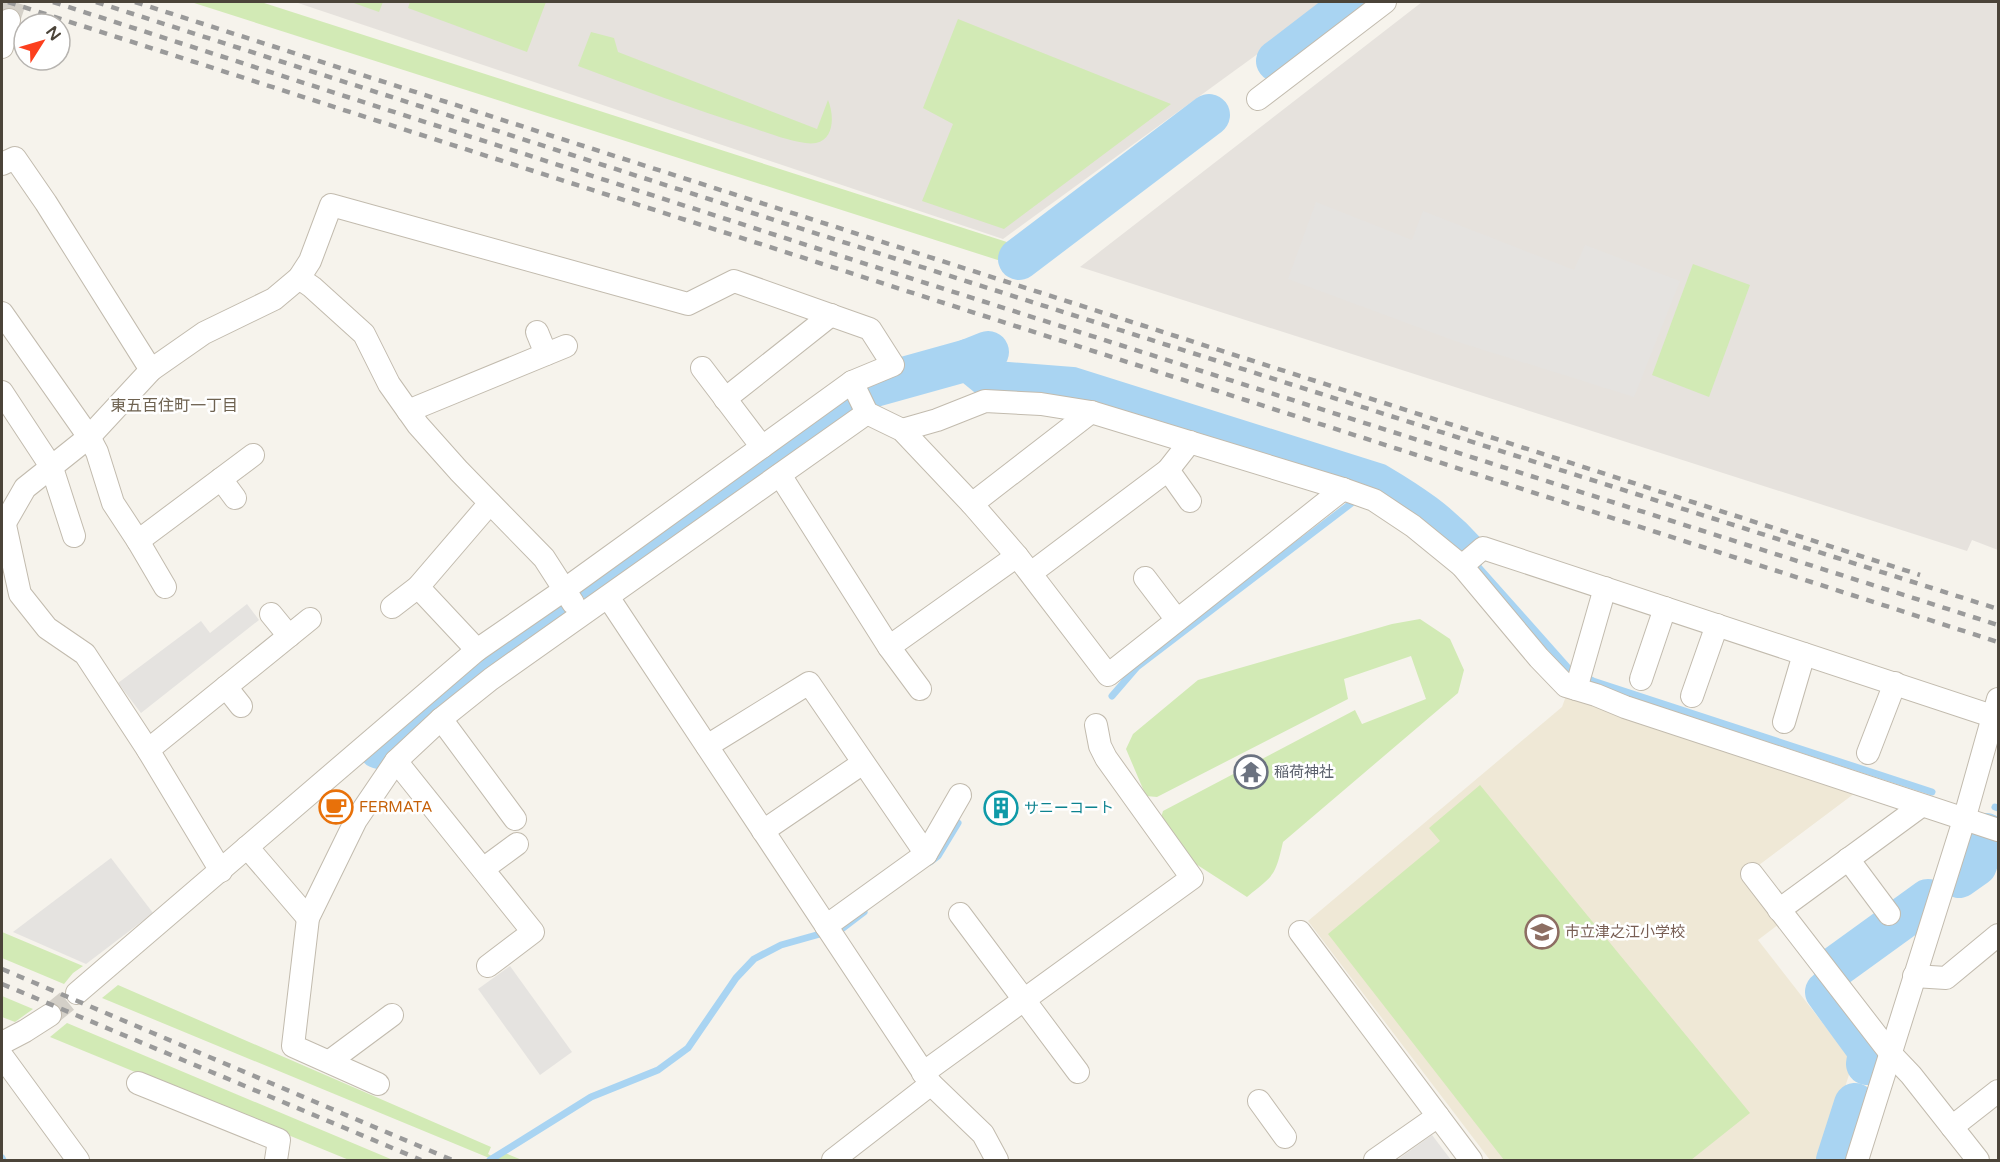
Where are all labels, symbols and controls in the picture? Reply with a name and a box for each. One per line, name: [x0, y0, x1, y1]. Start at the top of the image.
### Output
north arrow: [12, 12, 72, 72]
text: N: [41, 22, 65, 45]
district label: 東五百住町一丁目: [110, 396, 238, 416]
temple icon: 稲荷神社: [1233, 754, 1269, 790]
place label: 稲荷神社: [1274, 763, 1334, 781]
cafe icon: FERMATA: [318, 789, 354, 825]
building icon: サニーコート: [983, 790, 1019, 826]
place label: FERMATA: [359, 798, 433, 816]
place label: サニーコート: [1024, 799, 1114, 817]
school or university icon: 市立津之江小学校: [1524, 914, 1560, 950]
place label: 市立津之江小学校: [1565, 923, 1685, 941]

